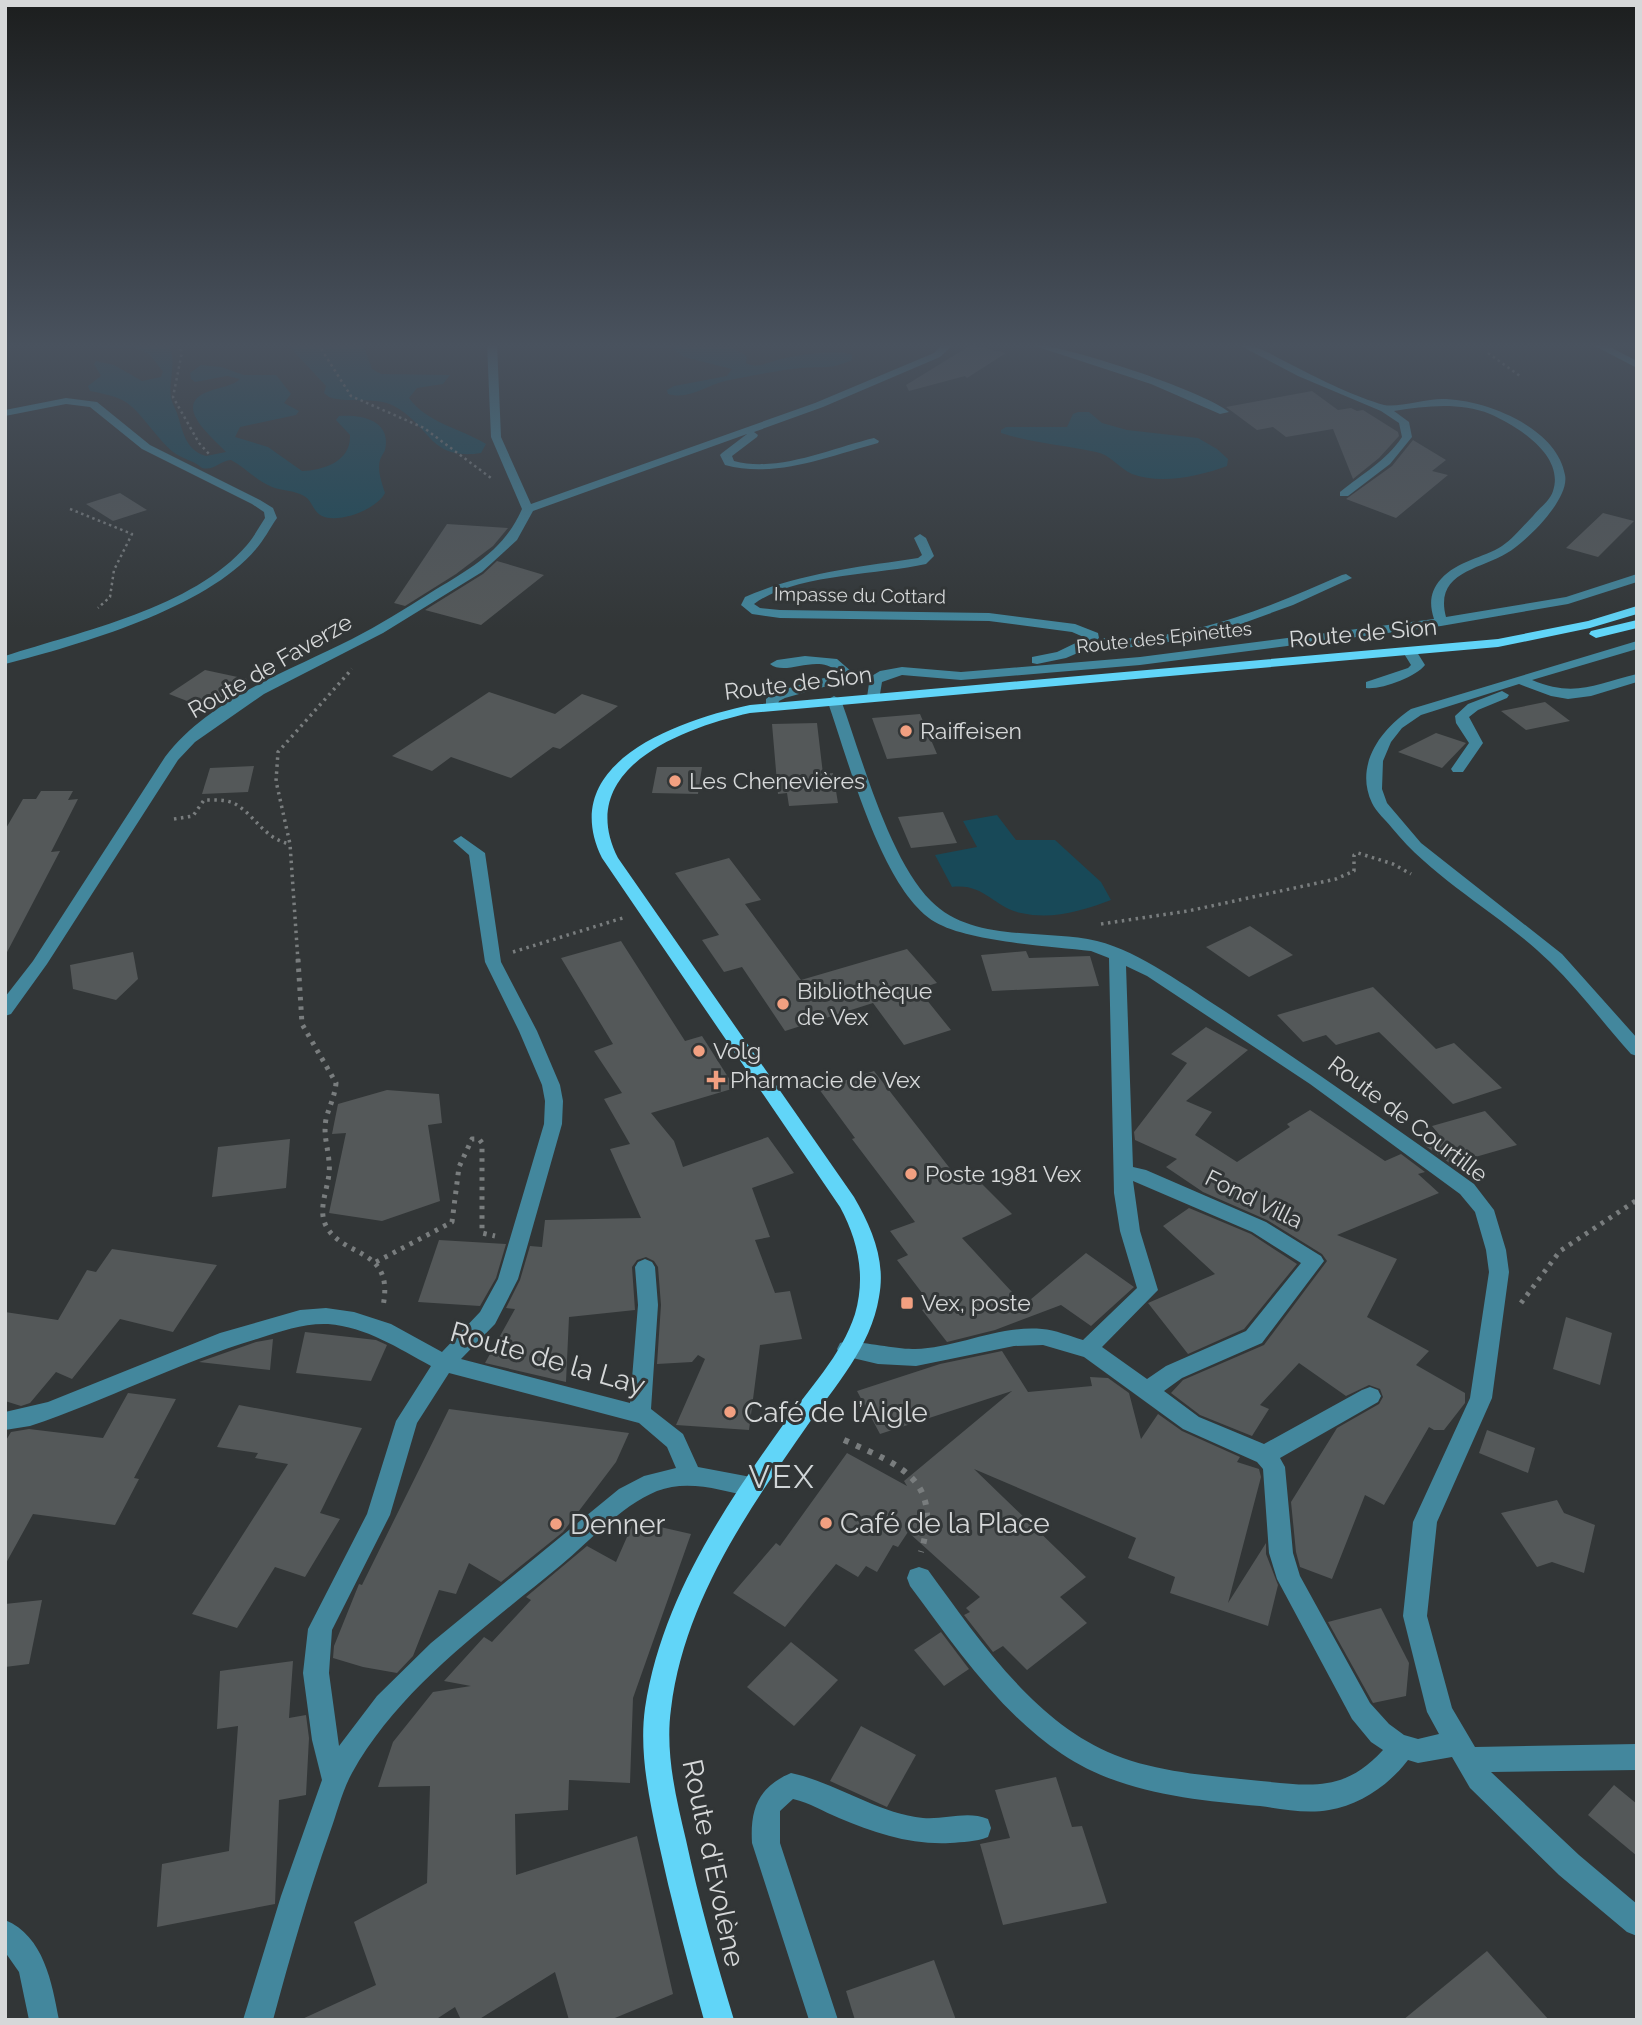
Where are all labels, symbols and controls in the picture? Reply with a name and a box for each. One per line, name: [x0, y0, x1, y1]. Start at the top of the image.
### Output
street label: Impasse du Cottard: [774, 583, 946, 607]
street label: Route de Faverze: [183, 608, 356, 723]
street label: Route de Sion: [1288, 613, 1438, 652]
street label: Route des Epinettes: [1075, 617, 1253, 657]
street label: Route de Sion: [723, 660, 873, 705]
place label: Raiffeisen: [920, 717, 1022, 744]
marker: Raiffeisen: [898, 723, 914, 739]
place label: Les Chenevières: [689, 767, 865, 794]
marker: Les Chenevières: [667, 773, 683, 789]
place label: Bibliothèque de Vex: [797, 977, 932, 1030]
marker: Bibliothèque de Vex: [775, 996, 791, 1012]
place label: Volg: [713, 1037, 761, 1064]
marker: Volg: [691, 1043, 707, 1059]
street label: Route de Courtille: [1323, 1050, 1493, 1187]
place label: Pharmacie de Vex: [730, 1066, 921, 1093]
marker: Pharmacie de Vex: [708, 1072, 724, 1088]
place label: Poste 1981 Vex: [925, 1160, 1082, 1187]
street label: Fond Villa: [1201, 1163, 1307, 1234]
marker: Poste 1981 Vex: [903, 1166, 919, 1182]
place label: Vex, poste: [921, 1289, 1031, 1316]
marker: Vex, poste: [899, 1295, 915, 1311]
street label: Route de la Lay: [447, 1315, 649, 1402]
place label: Café de l’Aigle: [744, 1396, 928, 1429]
marker: Café de l’Aigle: [722, 1404, 738, 1420]
district label: VEX: [748, 1458, 816, 1495]
place label: Café de la Place: [840, 1507, 1050, 1540]
place label: Denner: [570, 1508, 666, 1541]
marker: Café de la Place: [818, 1515, 834, 1531]
marker: Denner: [548, 1516, 564, 1532]
street label: Route d'Evolène: [675, 1756, 752, 1970]

